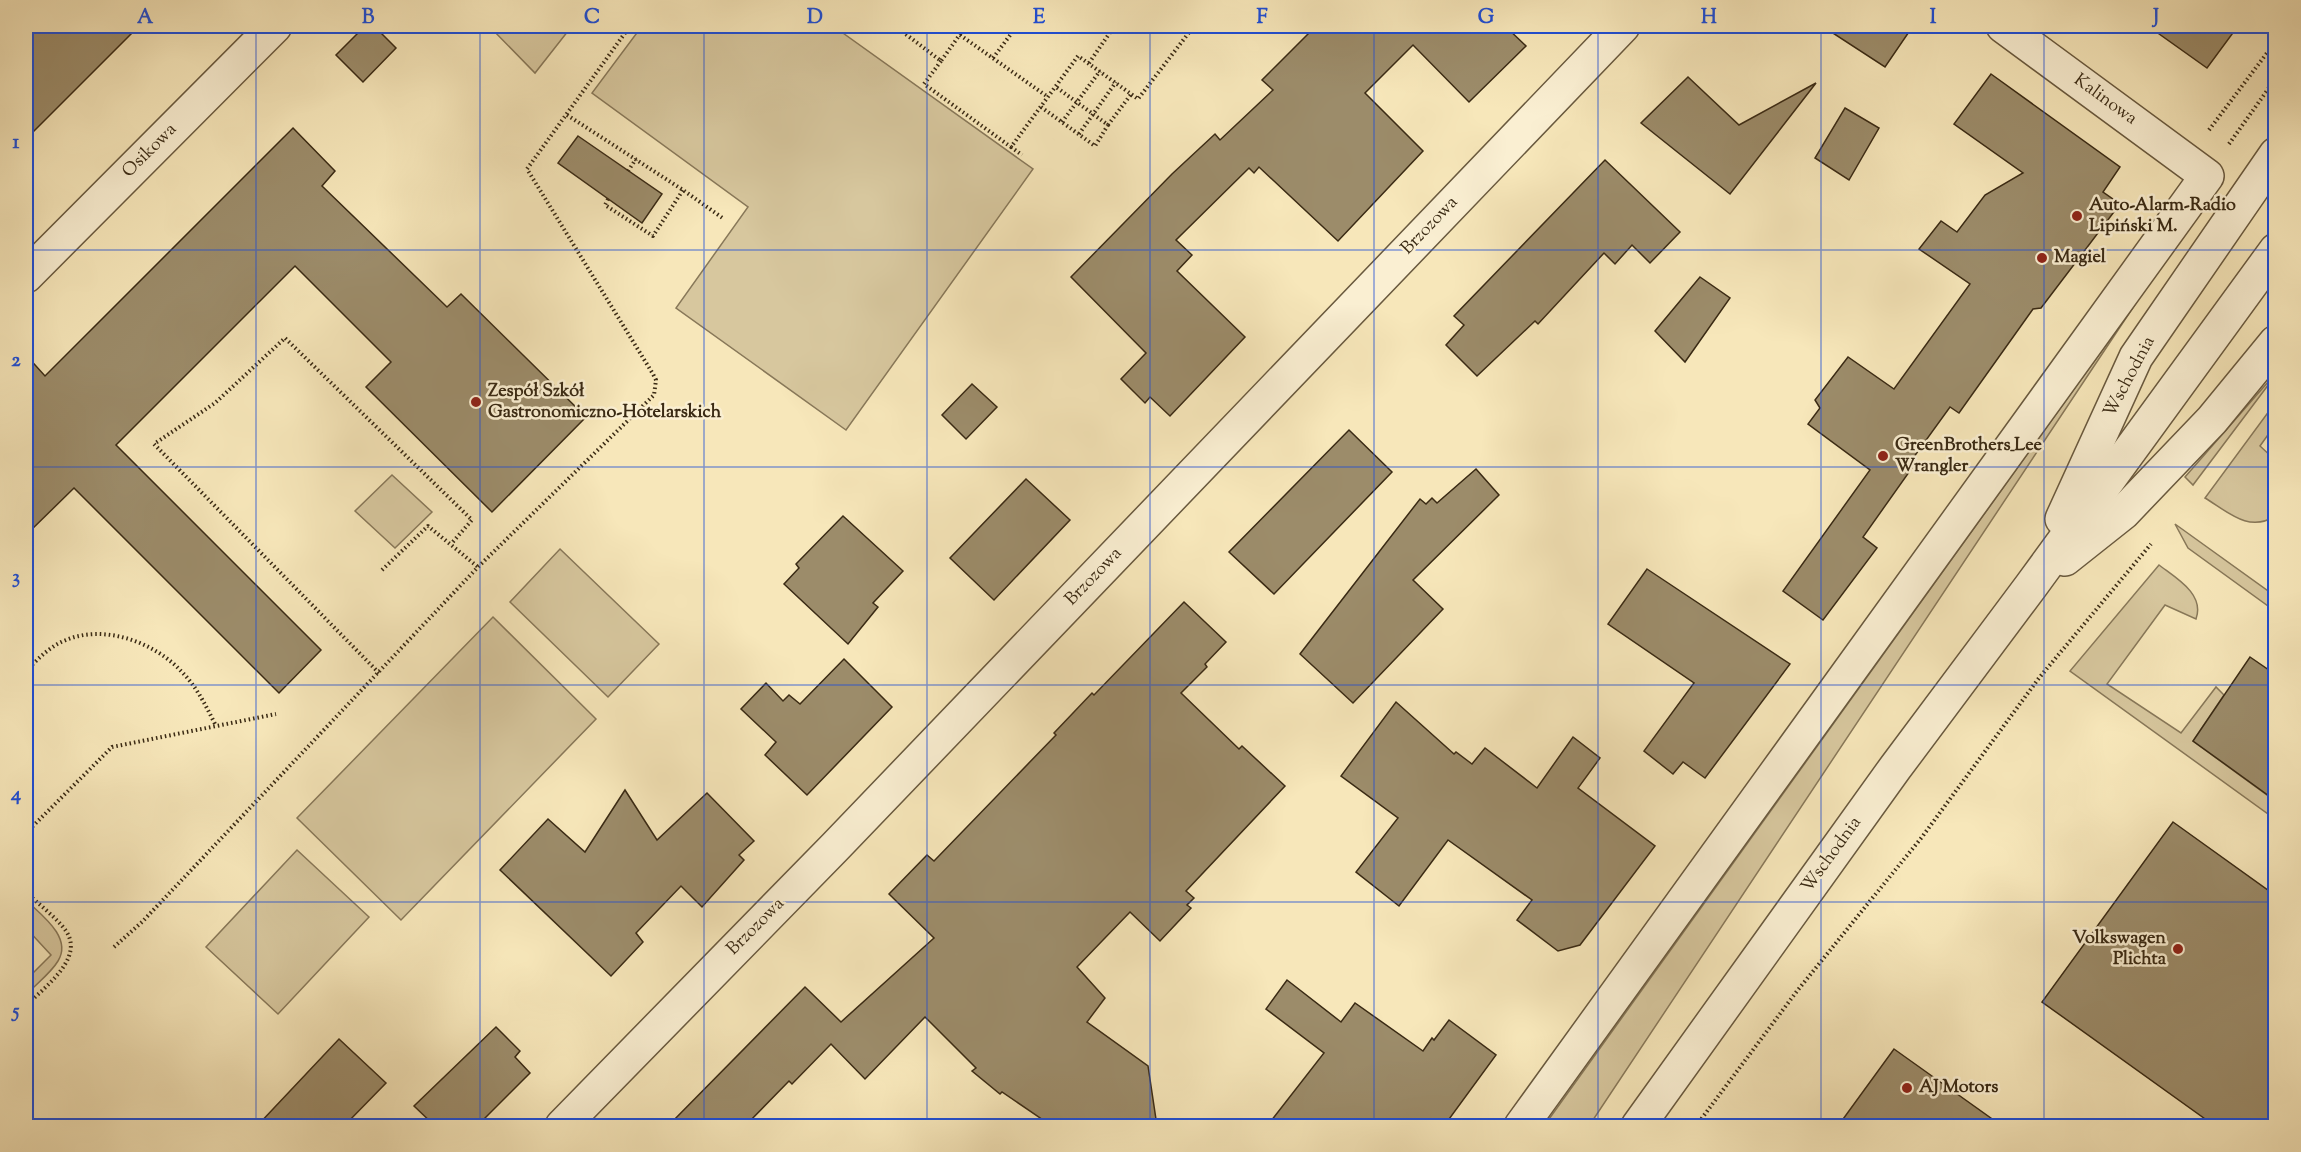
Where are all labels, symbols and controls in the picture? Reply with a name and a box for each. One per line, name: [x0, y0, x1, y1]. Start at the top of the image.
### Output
text: A: [137, 4, 154, 33]
text: B: [362, 4, 375, 33]
text: C: [584, 4, 600, 33]
text: D: [807, 4, 823, 33]
text: E: [1033, 4, 1046, 33]
text: F: [1256, 4, 1268, 33]
text: G: [1478, 4, 1495, 33]
text: H: [1701, 4, 1717, 33]
text: I: [1930, 4, 1937, 33]
text: J: [2151, 4, 2159, 33]
street label: Kalinowa: [2068, 68, 2142, 132]
street label: Osikowa: [117, 118, 183, 184]
text: 1: [13, 129, 20, 158]
street label: Brzozowa: [1395, 191, 1465, 261]
place label: Auto-Alarm-Radio Lipiński M.: [2089, 193, 2236, 240]
marker: Auto-Alarm-Radio Lipiński M.: [2070, 209, 2084, 223]
place label: Magiel: [2054, 245, 2107, 271]
marker: Magiel: [2035, 251, 2049, 265]
street label: Wschodnia: [2098, 332, 2162, 422]
text: 2: [11, 347, 21, 376]
place label: Zespół Szkół Gastronomiczno-Hotelarskich: [488, 379, 722, 426]
marker: Zespół Szkół Gastronomiczno-Hotelarskich: [469, 395, 483, 409]
place label: GreenBrothers_Lee Wrangler: [1895, 433, 2043, 480]
marker: GreenBrothers_Lee Wrangler: [1876, 449, 1890, 463]
street label: Brzozowa: [1059, 542, 1129, 612]
text: 3: [12, 564, 20, 593]
text: 4: [10, 781, 21, 810]
street label: Wschodnia: [1795, 812, 1869, 898]
street label: Brzozowa: [721, 892, 791, 962]
place label: Volkswagen Plichta: [2072, 926, 2167, 973]
marker: Volkswagen Plichta: [2171, 942, 2185, 956]
text: 5: [11, 998, 20, 1027]
place label: AJ Motors: [1919, 1075, 1998, 1101]
marker: AJ Motors: [1900, 1081, 1914, 1095]

